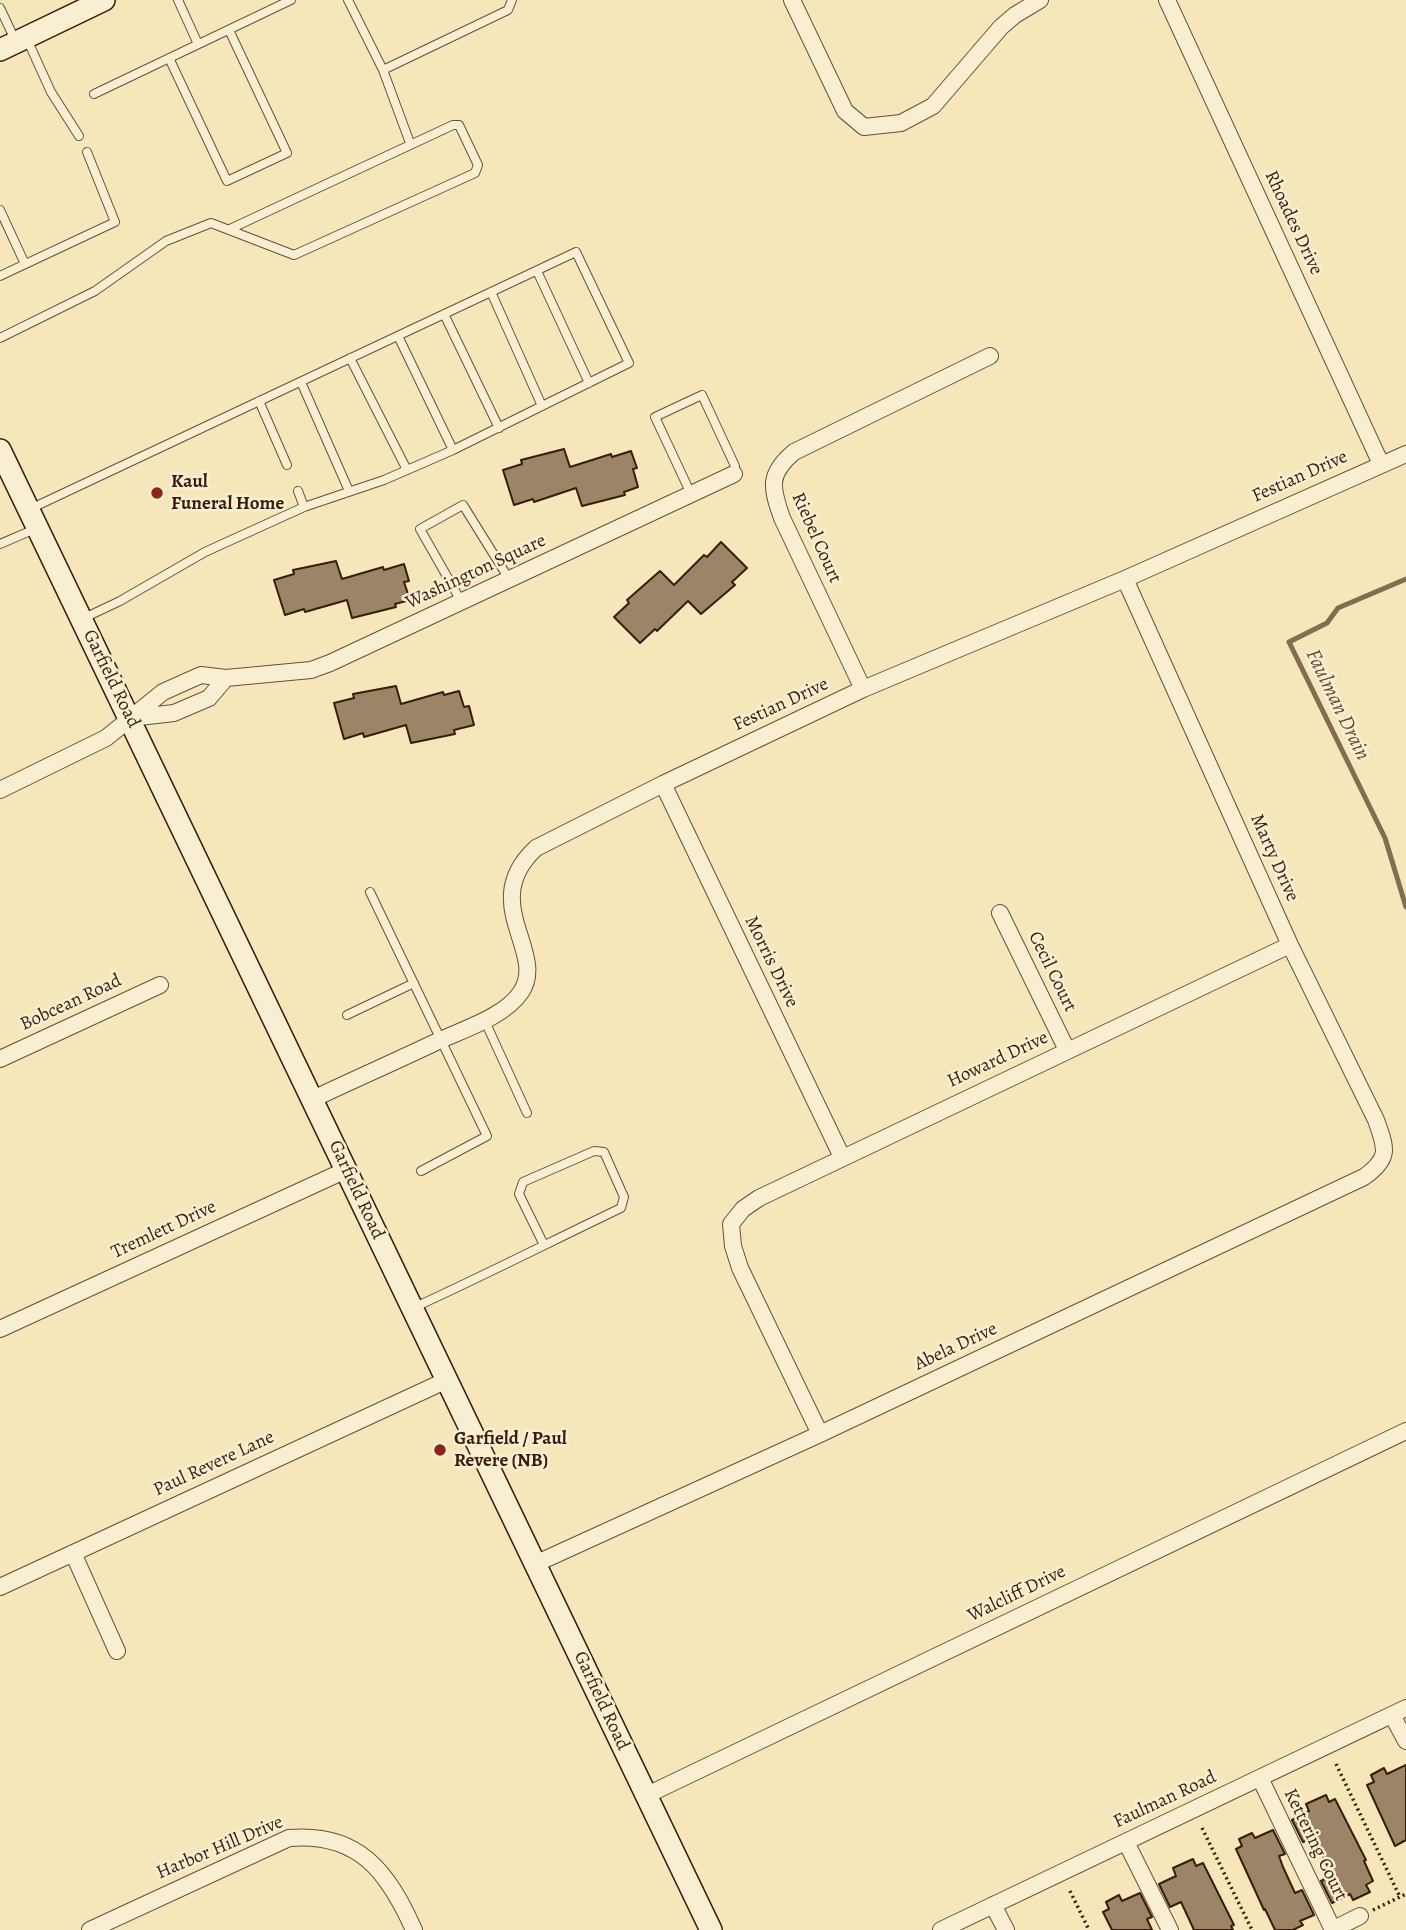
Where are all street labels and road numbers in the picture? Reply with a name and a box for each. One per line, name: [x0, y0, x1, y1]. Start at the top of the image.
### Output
street label: Rhoades Drive: [1259, 167, 1327, 279]
street label: Festian Drive: [1249, 446, 1351, 508]
street label: Riebel Court: [786, 489, 846, 587]
street label: Washington Square: [402, 529, 550, 615]
street label: Garfield Road: [77, 626, 145, 732]
street label: Festian Drive: [730, 673, 832, 737]
street label: Marty Drive: [1245, 811, 1303, 905]
street label: Morris Drive: [739, 912, 803, 1012]
street label: Cecil Court: [1023, 928, 1081, 1016]
street label: Bobcean Road: [17, 970, 125, 1036]
street label: Howard Drive: [944, 1027, 1052, 1093]
street label: Garfield Road: [323, 1137, 389, 1243]
street label: Tremlett Drive: [108, 1196, 220, 1264]
street label: Abela Drive: [911, 1318, 1001, 1376]
street label: Paul Revere Lane: [150, 1426, 278, 1502]
street label: Walcliff Drive: [964, 1560, 1070, 1628]
street label: Garfield Road: [568, 1648, 634, 1754]
street label: Faulman Road: [1110, 1766, 1220, 1834]
street label: Kettering Court: [1278, 1785, 1352, 1905]
street label: Harbor Hill Drive: [153, 1811, 287, 1885]

